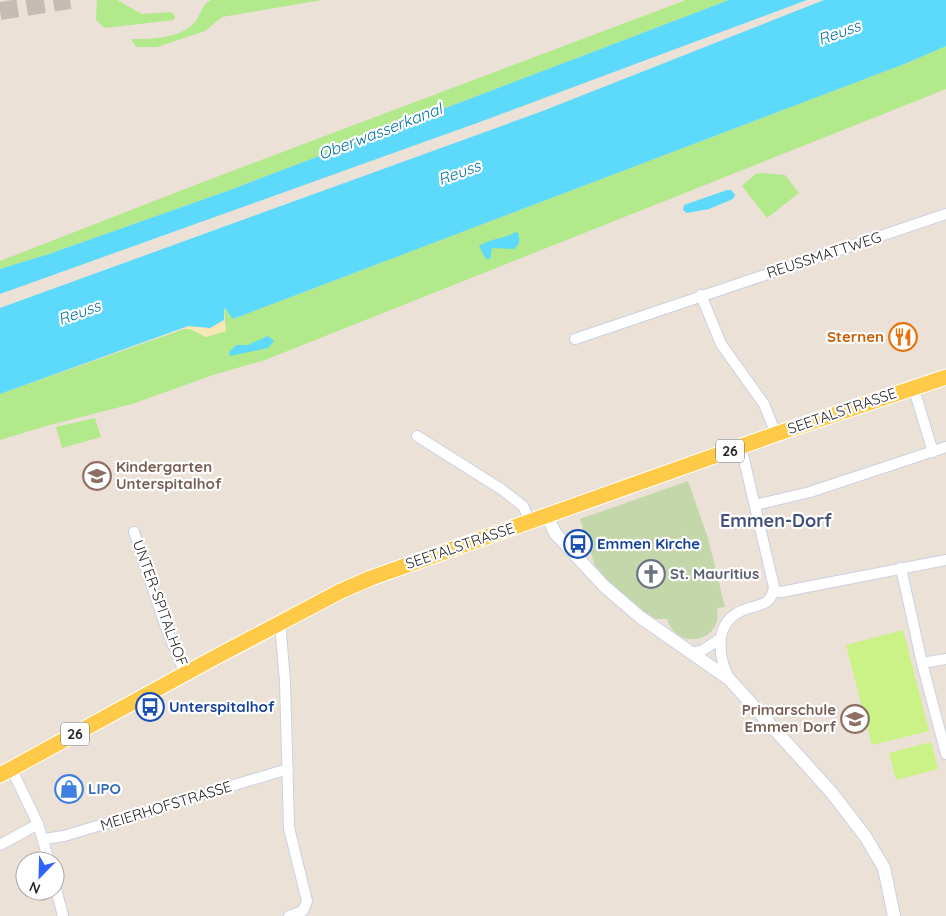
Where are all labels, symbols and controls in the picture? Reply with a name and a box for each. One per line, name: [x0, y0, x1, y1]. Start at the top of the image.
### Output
water label: Reuss: [815, 15, 864, 49]
water label: Oberwasserkanal: [315, 97, 447, 164]
water label: Reuss: [435, 155, 484, 189]
street label: REUSSMATTWEG: [764, 227, 884, 282]
water label: Reuss: [55, 295, 104, 329]
restaurant icon: Sternen: [888, 322, 918, 352]
place label: Sternen: [827, 327, 884, 346]
street label: SEETALSTRASSE: [785, 383, 899, 438]
road number: 26: [716, 440, 744, 462]
place label: Kindergarten Unterspitalhof: [116, 457, 222, 493]
school or university icon: Kindergarten Unterspitalhof: [82, 461, 112, 491]
district label: Emmen-Dorf: [720, 509, 832, 532]
street label: SEETALSTRASSE: [403, 518, 517, 573]
bus stop icon: Emmen Kirche: [563, 529, 593, 559]
place label: Emmen Kirche: [597, 534, 700, 553]
street label: UNTER-SPITALHOF: [129, 537, 192, 669]
church icon: St. Mauritius: [636, 559, 666, 589]
place label: St. Mauritius: [670, 564, 759, 583]
bus stop icon: Unterspitalhof: [135, 692, 165, 722]
place label: Unterspitalhof: [169, 697, 275, 716]
place label: Primarschule Emmen Dorf: [742, 700, 836, 736]
school or university icon: Primarschule Emmen Dorf: [840, 704, 870, 734]
road number: 26: [61, 722, 89, 746]
shop icon: LIPO: [54, 774, 84, 804]
street label: MEIERHOFSTRASSE: [98, 776, 234, 835]
place label: LIPO: [88, 779, 121, 798]
north arrow: [15, 851, 65, 901]
text: N: [27, 878, 43, 898]

